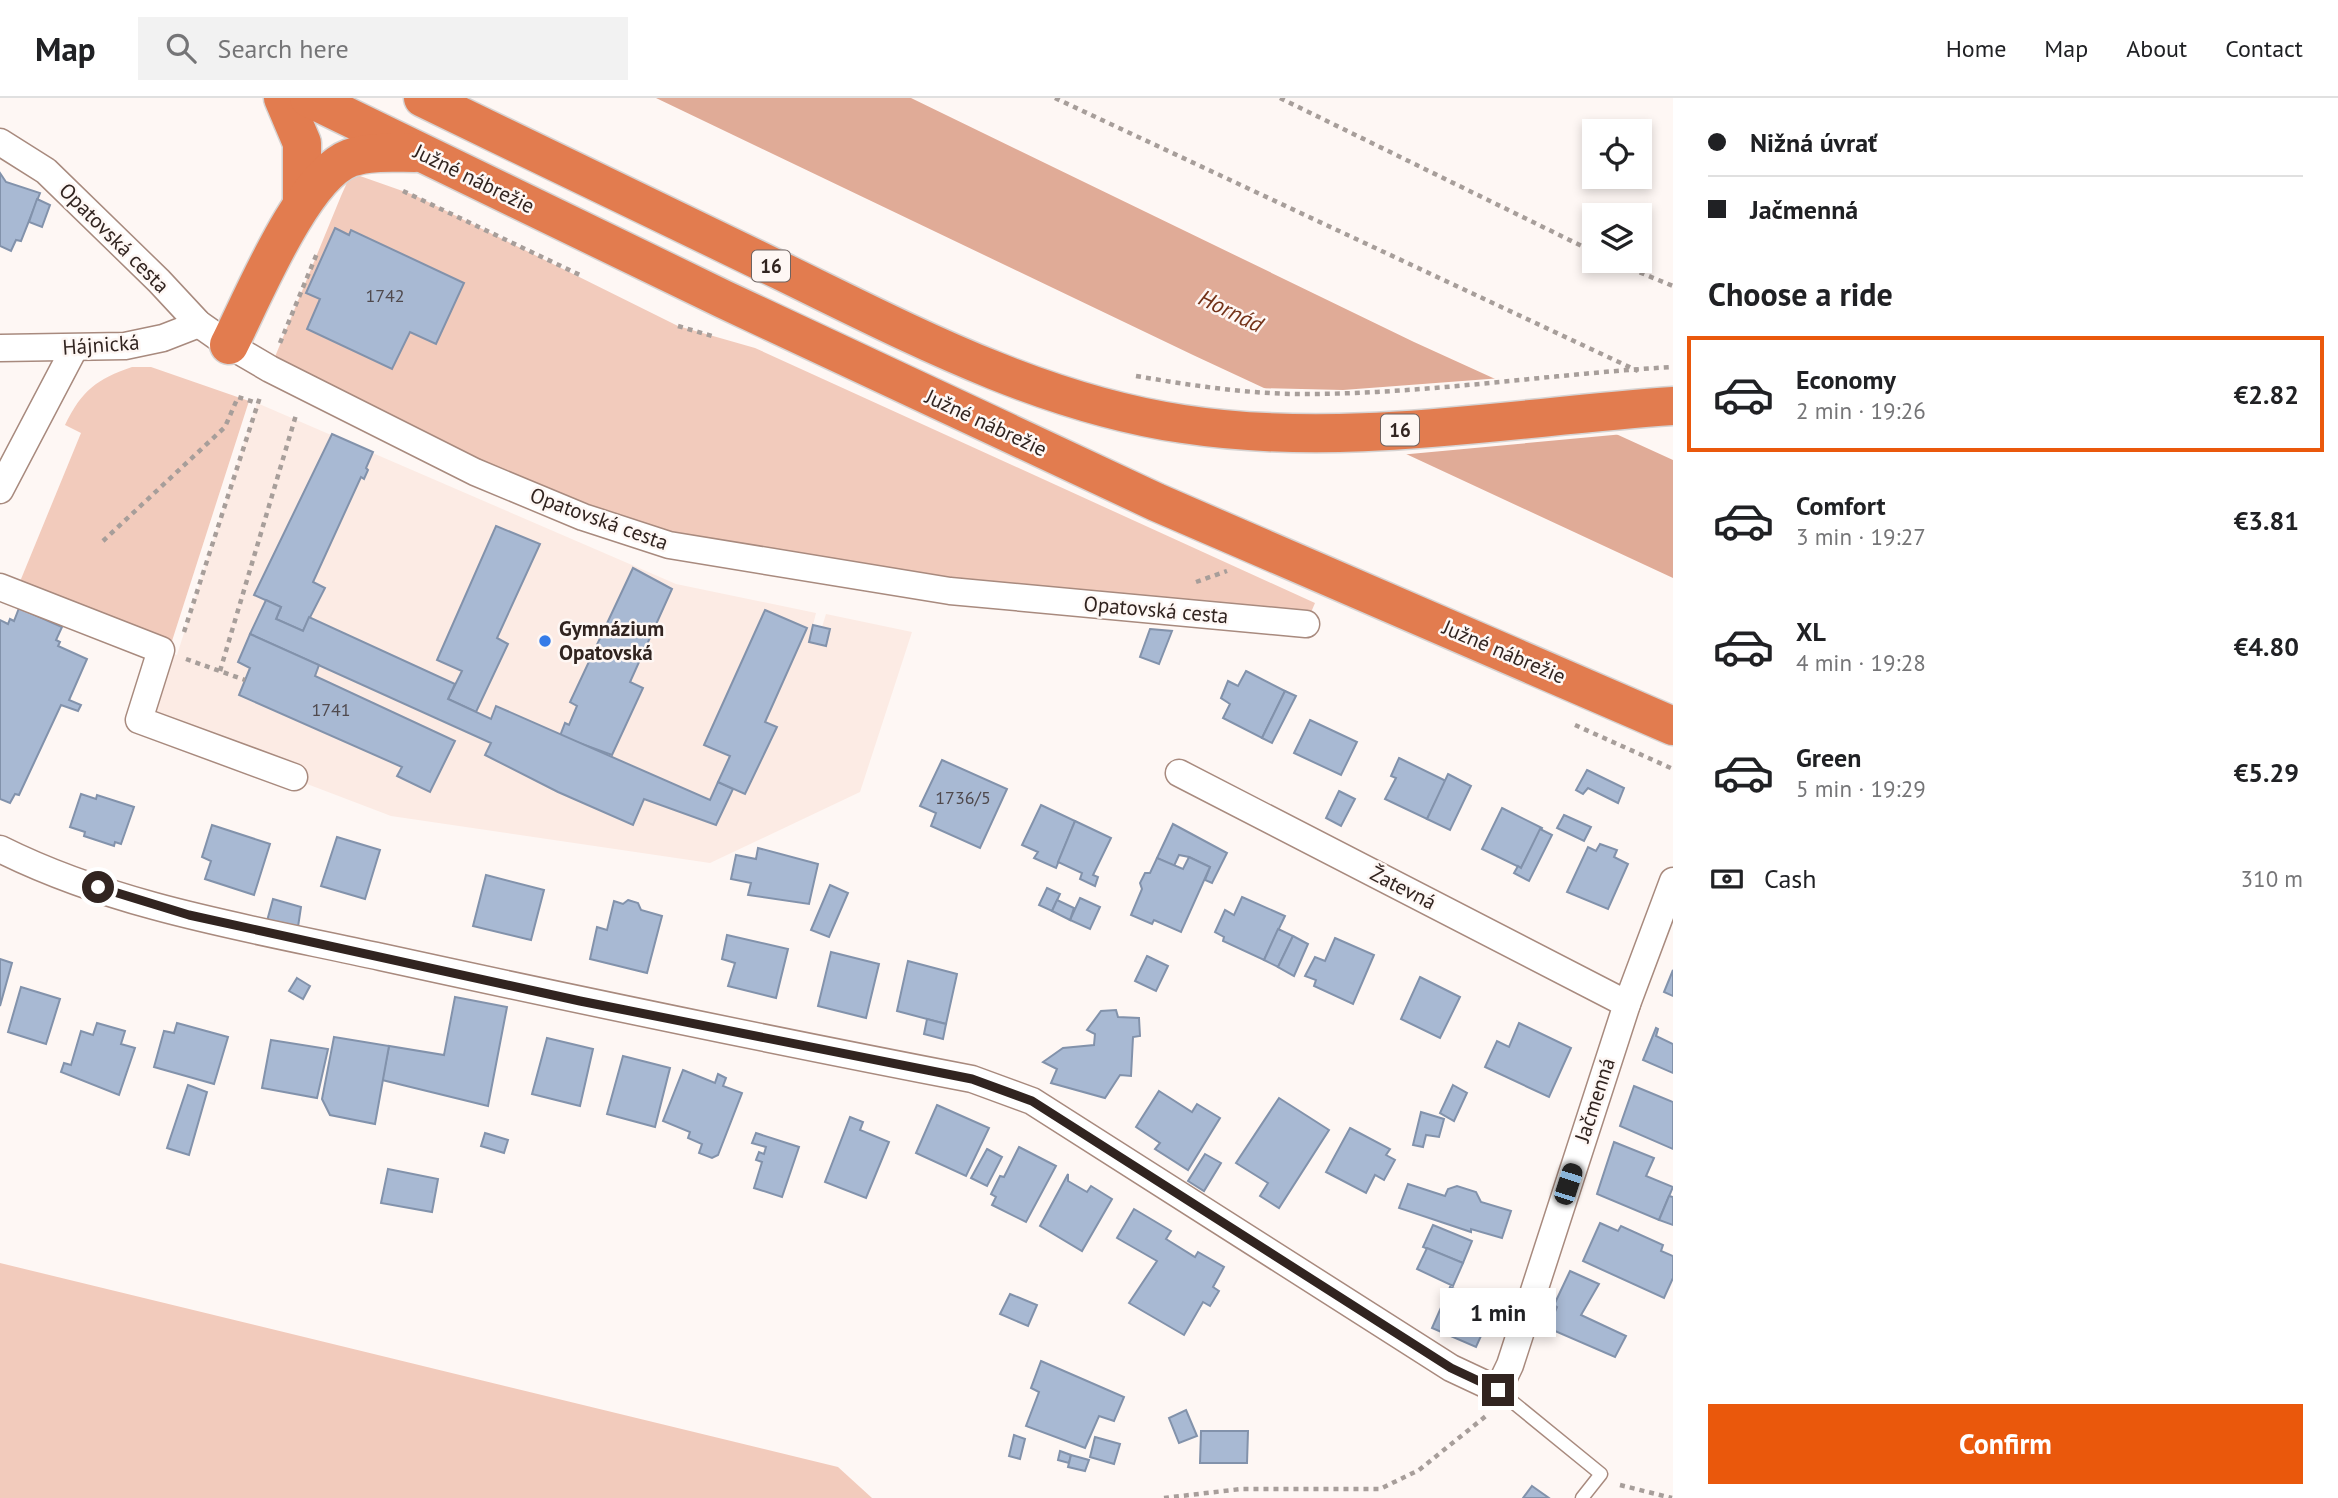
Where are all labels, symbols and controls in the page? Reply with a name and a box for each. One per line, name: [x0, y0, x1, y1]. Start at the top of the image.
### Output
search box: [138, 17, 628, 80]
text: Map: [35, 27, 96, 70]
icon: search: [162, 29, 200, 67]
text: Search here: [218, 32, 349, 65]
text: Home: [1946, 33, 2006, 64]
text: Map: [2044, 33, 2088, 64]
text: About: [2126, 33, 2187, 64]
text: Contact: [2225, 33, 2303, 64]
map controls: [1582, 119, 1652, 273]
button: locate: [1582, 119, 1652, 189]
text: Nižná úvrať: [1750, 126, 1877, 159]
street label: Južné nábrežie: [408, 137, 539, 219]
street label: Opatovská cesta: [54, 177, 175, 298]
text: Jačmenná: [1750, 193, 1858, 226]
button: layers: [1582, 203, 1652, 273]
road number: 16: [752, 250, 790, 282]
text: Choose a ride: [1708, 273, 1893, 315]
water label: Hornád: [1194, 282, 1270, 339]
house number: 1742: [365, 284, 405, 307]
street label: Hájnická: [62, 328, 140, 361]
icon: car: [1712, 363, 1775, 426]
text: Economy: [1796, 363, 1896, 396]
text: €2.82: [2234, 378, 2299, 411]
street label: Južné nábrežie: [920, 382, 1051, 462]
text: 2 min · 19:26: [1796, 396, 1926, 425]
road number: 16: [1381, 414, 1419, 446]
street label: Opatovská cesta: [526, 481, 672, 556]
icon: car: [1712, 489, 1775, 552]
text: Comfort: [1796, 489, 1886, 522]
text: €3.81: [2234, 504, 2299, 537]
text: 3 min · 19:27: [1796, 522, 1926, 551]
street label: Opatovská cesta: [1083, 590, 1229, 629]
street label: Južné nábrežie: [1438, 613, 1570, 690]
place label: Gymnázium Opatovská: [559, 615, 664, 666]
icon: car: [1712, 615, 1775, 678]
text: XL: [1796, 615, 1826, 648]
text: €4.80: [2234, 630, 2299, 663]
marker: Gymnázium Opatovská: [537, 633, 553, 649]
text: 4 min · 19:28: [1796, 648, 1926, 677]
house number: 1741: [311, 698, 351, 721]
icon: car: [1712, 741, 1775, 804]
text: Green: [1796, 741, 1861, 774]
text: €5.29: [2234, 756, 2299, 789]
text: 5 min · 19:29: [1796, 774, 1926, 803]
house number: 1736/5: [935, 786, 991, 809]
street label: Žatevná: [1366, 860, 1441, 916]
icon: cash: [1708, 860, 1746, 898]
text: Cash: [1764, 862, 1816, 895]
text: 310 m: [2241, 864, 2303, 893]
route start: [82, 871, 114, 903]
street label: Jačmenná: [1568, 1054, 1621, 1146]
car: [1552, 1161, 1585, 1207]
callout: 1 min: [1440, 1288, 1556, 1338]
text: 1 min: [1470, 1298, 1526, 1327]
route end: [1482, 1374, 1514, 1406]
button: Confirm: [1708, 1404, 2303, 1484]

